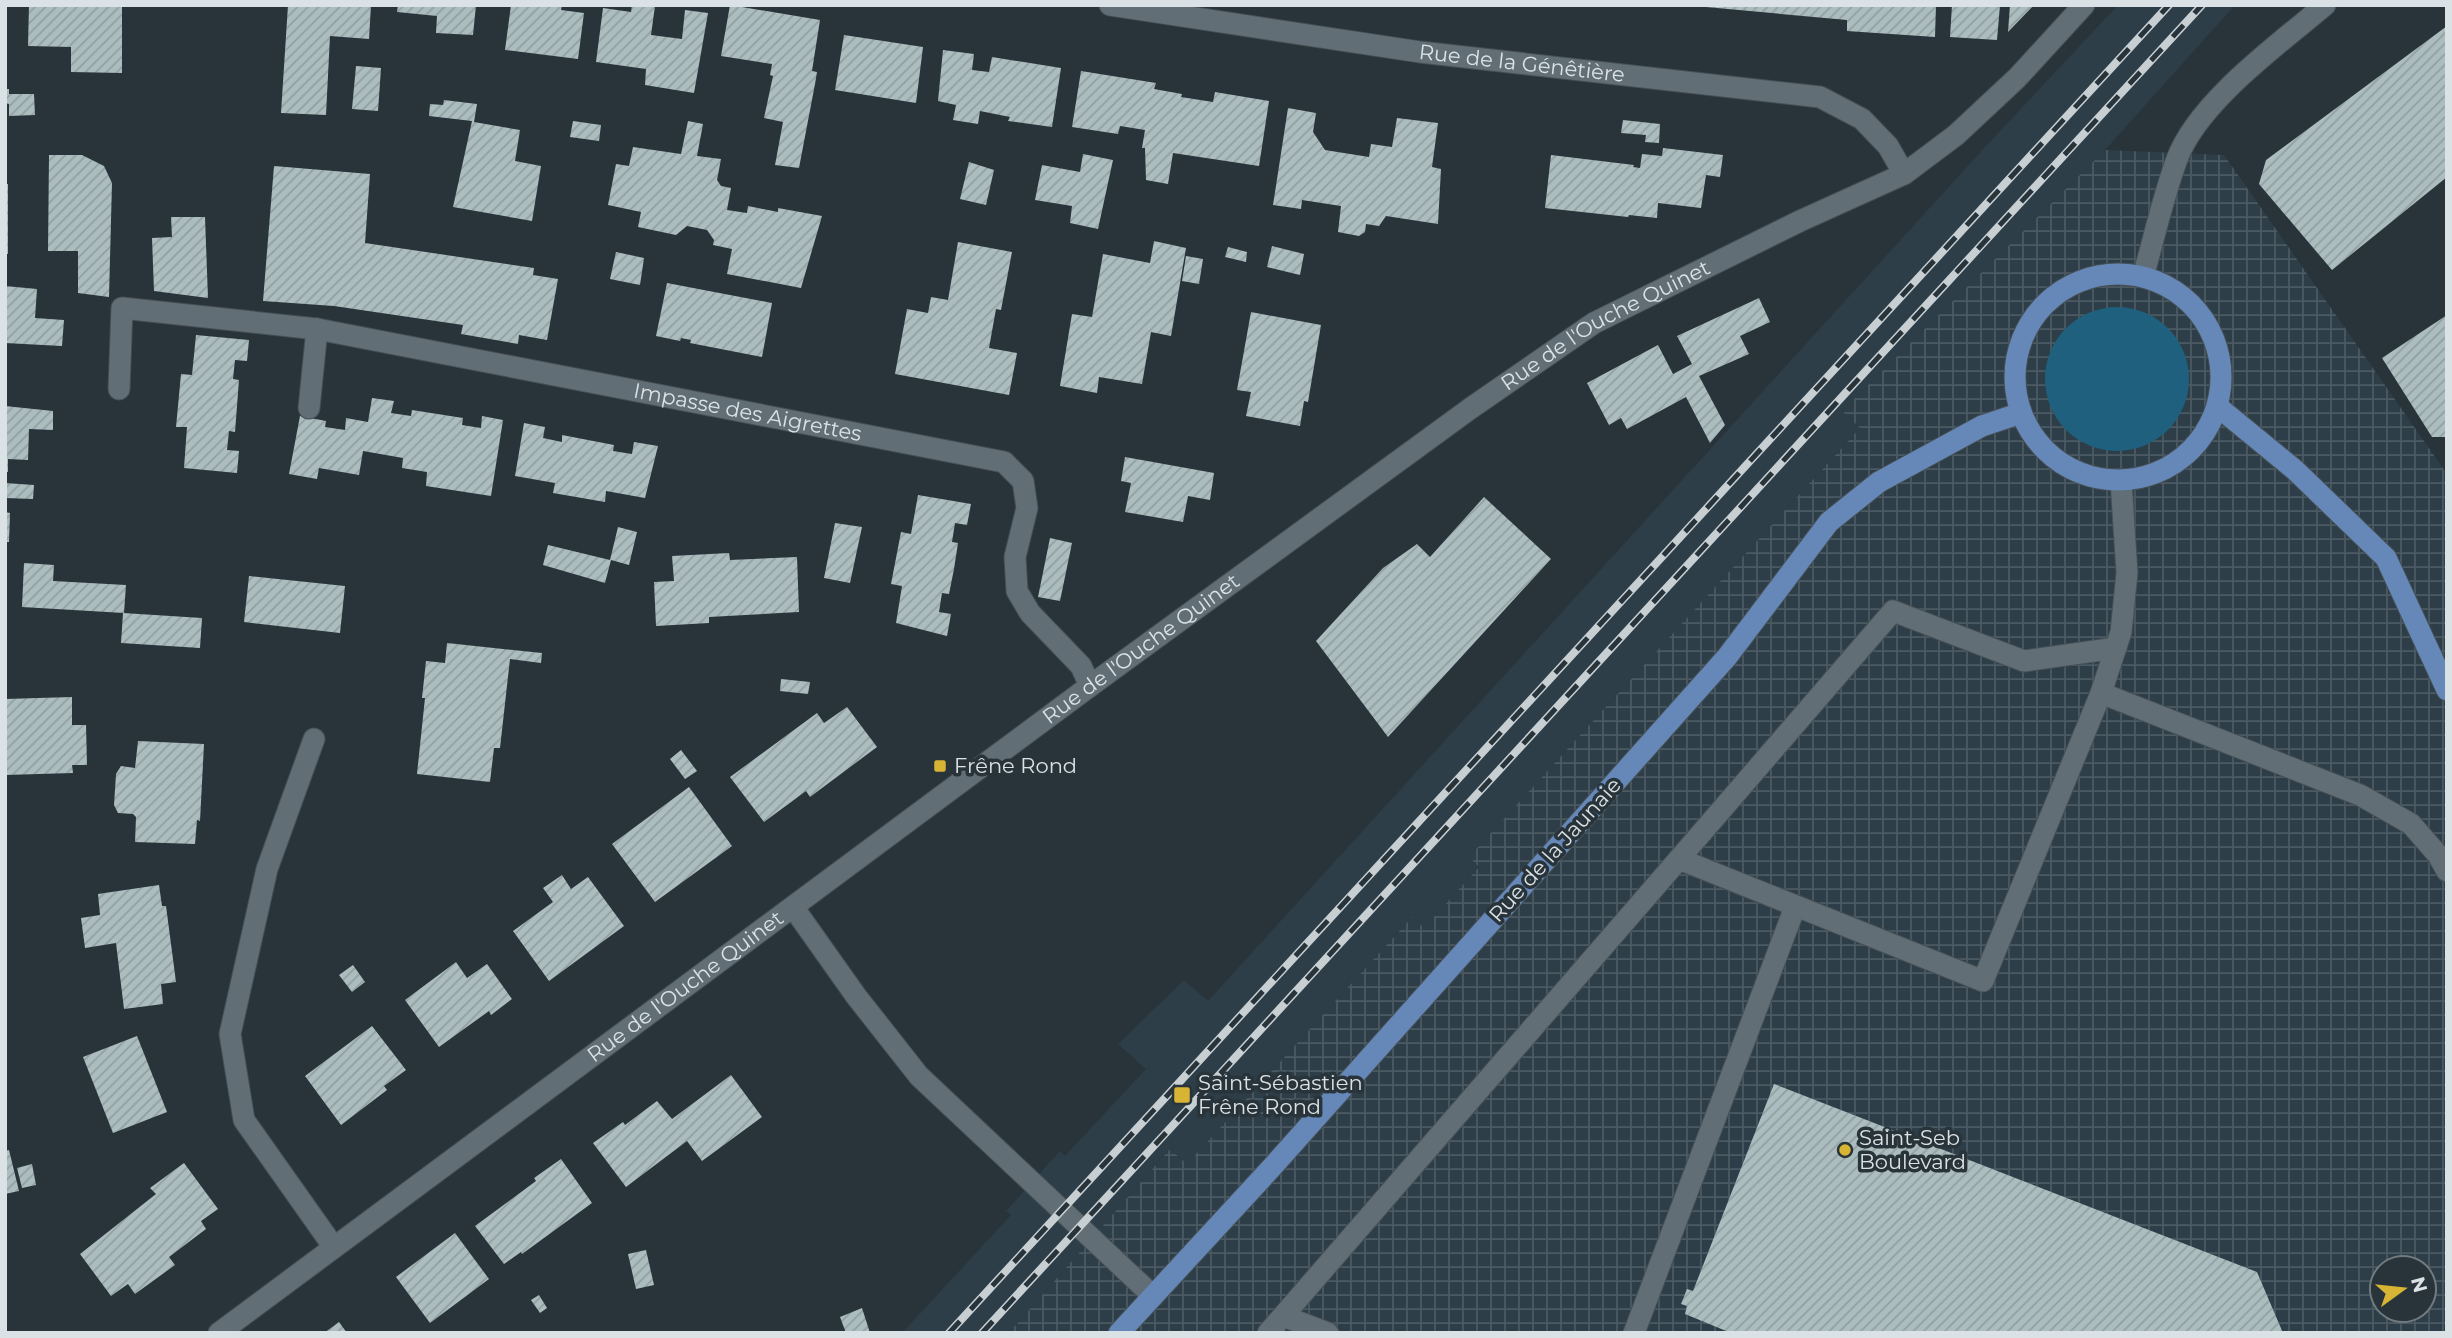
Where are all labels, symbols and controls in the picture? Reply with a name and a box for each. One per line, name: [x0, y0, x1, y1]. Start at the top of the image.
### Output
street label: Rue de la Génêtière: [1418, 39, 1626, 87]
street label: Rue de l'Ouche Quinet: [1496, 255, 1714, 396]
street label: Impasse des Aigrettes: [631, 378, 864, 446]
street label: Rue de l'Ouche Quinet: [1037, 568, 1244, 729]
place label: Frêne Rond: [954, 753, 1077, 778]
marker: Frêne Rond: [932, 758, 948, 774]
street label: Rue de la Jaunaie: [1483, 772, 1626, 927]
street label: Rue de l'Ouche Quinet: [582, 905, 788, 1067]
place label: Saint-Sébastien Frêne Rond: [1198, 1070, 1363, 1119]
marker: Saint-Sébastien Frêne Rond: [1172, 1085, 1192, 1105]
place label: Saint-Seb Boulevard: [1859, 1125, 1966, 1174]
marker: Saint-Seb Boulevard: [1837, 1142, 1853, 1158]
north arrow: [2368, 1254, 2438, 1324]
text: N: [2406, 1274, 2432, 1295]

